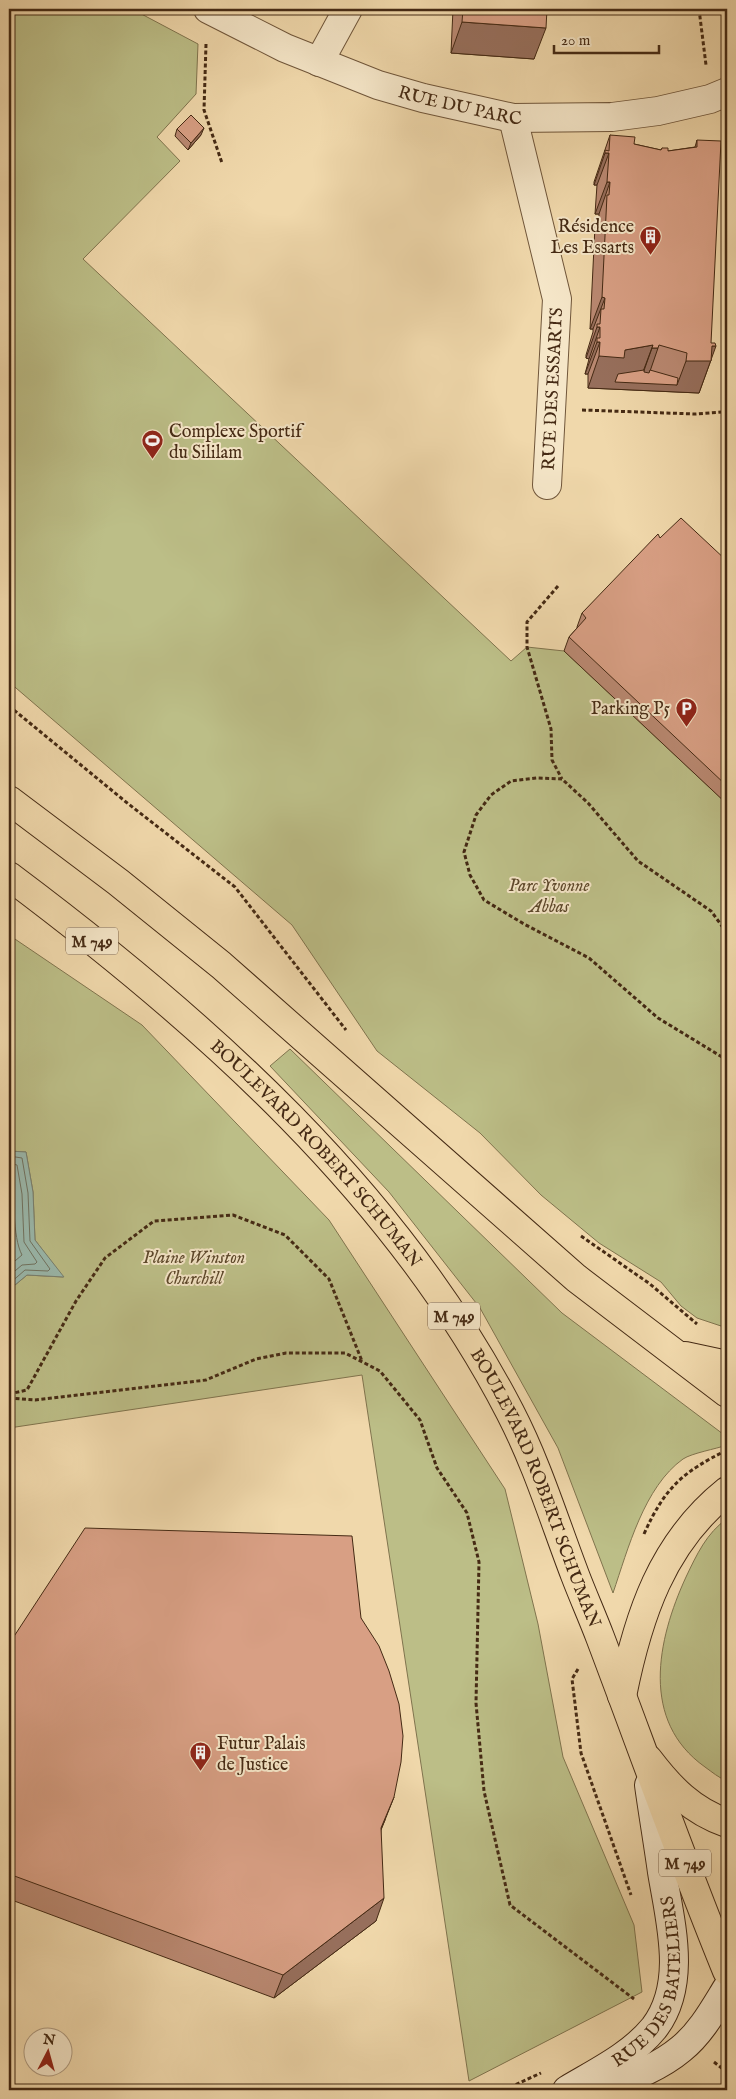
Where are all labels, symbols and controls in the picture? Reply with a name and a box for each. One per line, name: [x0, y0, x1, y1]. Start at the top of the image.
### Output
scale bar: [554, 22, 658, 54]
text: 20 m: [561, 31, 591, 50]
street label: RUE DU PARC: [395, 81, 522, 131]
place label: Résidence Les Essarts: [551, 216, 634, 260]
building icon: Résidence Les Essarts: [638, 224, 662, 255]
street label: RUE DES ESSARTS: [538, 307, 569, 471]
place label: Complexe Sportif du Sililam: [169, 421, 305, 465]
sports icon: Complexe Sportif du Sililam: [141, 429, 165, 460]
parking icon: Parking P5: [674, 696, 698, 727]
place label: Parking P5: [591, 698, 670, 721]
park label: Parc Yvonne Abbas: [508, 875, 590, 919]
road number: M 749: [66, 928, 118, 954]
street label: BOULEVARD ROBERT SCHUMAN: [204, 1035, 426, 1273]
park label: Plaine Winston Churchill: [143, 1247, 245, 1291]
road number: M 749: [428, 1302, 480, 1330]
street label: BOULEVARD ROBERT SCHUMAN: [464, 1345, 605, 1632]
place label: Futur Palais de Justice: [217, 1733, 306, 1777]
building icon: Futur Palais de Justice: [189, 1741, 213, 1772]
road number: M 749: [659, 1850, 711, 1876]
street label: RUE DES BATELIERS: [608, 1894, 687, 2073]
north arrow: [22, 2026, 72, 2076]
text: N: [41, 2030, 56, 2050]

